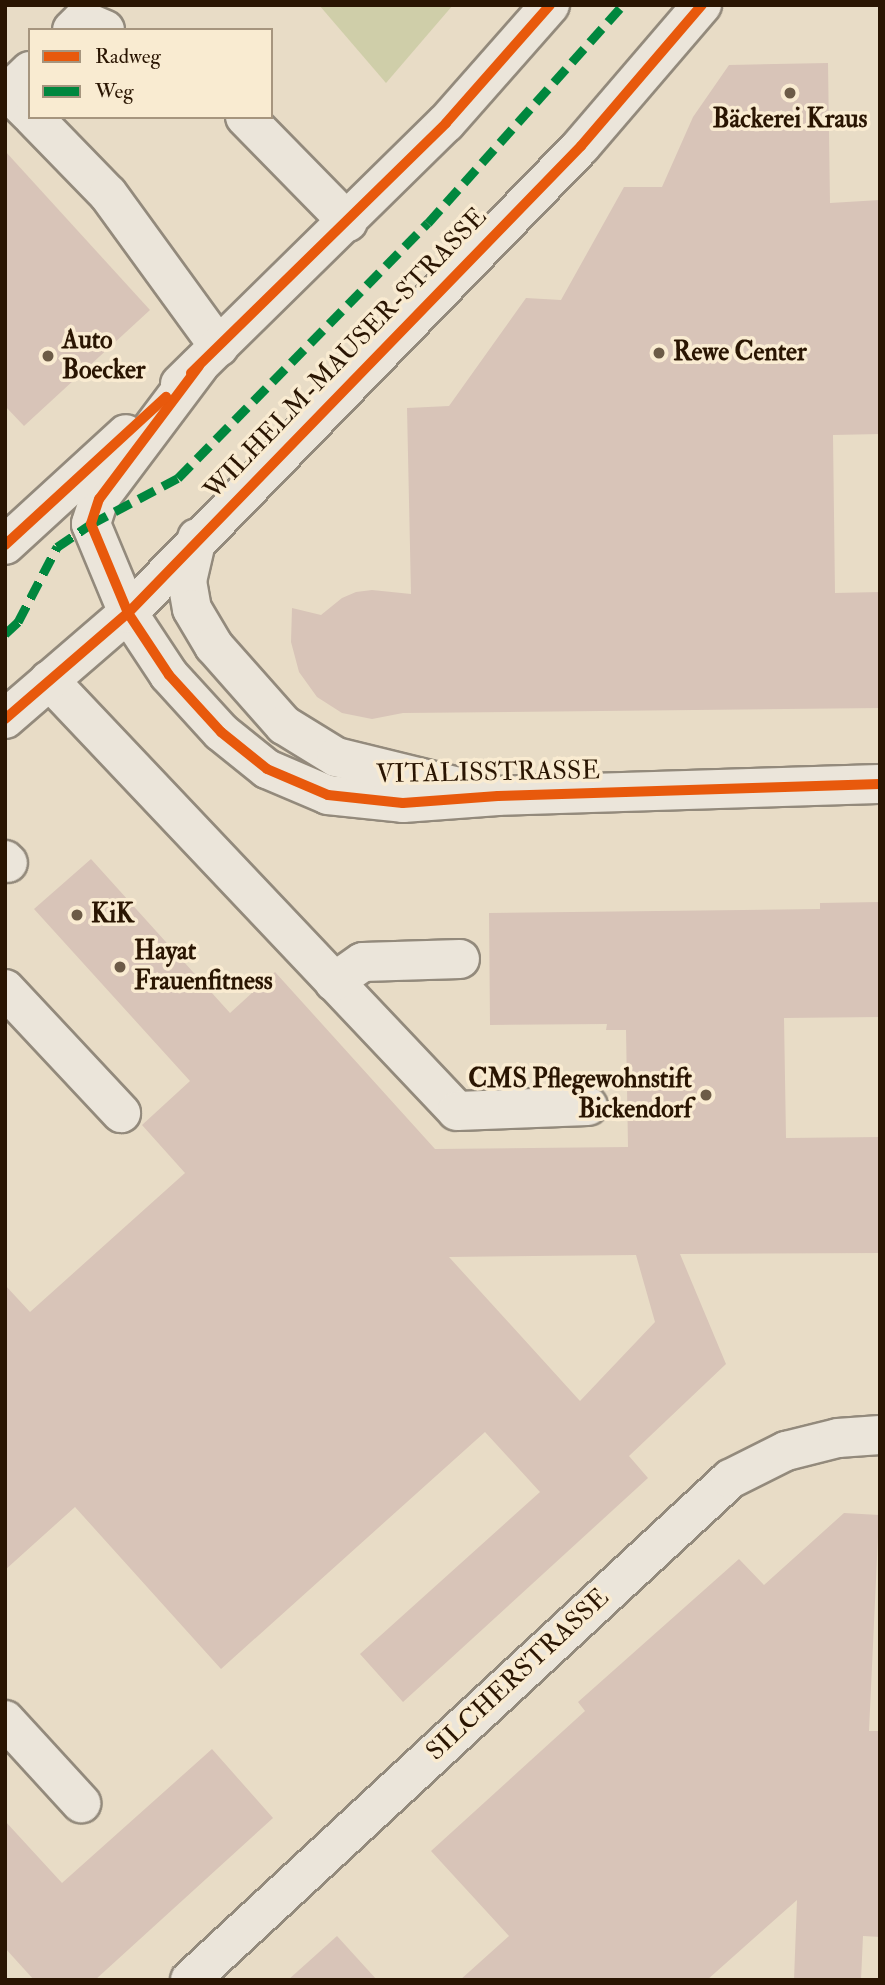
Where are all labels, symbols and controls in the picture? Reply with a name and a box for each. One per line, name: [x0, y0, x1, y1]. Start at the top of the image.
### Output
legend: [28, 28, 273, 119]
text: Radweg: [95, 43, 161, 70]
text: Weg: [95, 78, 134, 105]
marker: Bäckerei Kraus: [782, 85, 798, 101]
place label: Bäckerei Kraus: [713, 104, 867, 136]
street label: WILHELM-MAUSER-STRASSE: [198, 202, 494, 506]
place label: Auto Boecker: [62, 325, 146, 386]
place label: Rewe Center: [673, 337, 807, 369]
marker: Rewe Center: [651, 345, 667, 361]
marker: Auto Boecker: [40, 348, 56, 364]
street label: VITALISSTRASSE: [376, 755, 600, 791]
place label: KiK: [91, 899, 134, 931]
marker: KiK: [69, 907, 85, 923]
place label: Hayat Frauenfitness: [134, 936, 273, 998]
marker: Hayat Frauenfitness: [112, 959, 128, 975]
place label: CMS Pflegewohnstift Bickendorf: [468, 1064, 692, 1126]
marker: CMS Pflegewohnstift Bickendorf: [698, 1087, 714, 1103]
street label: SILCHERSTRASSE: [420, 1582, 616, 1768]

